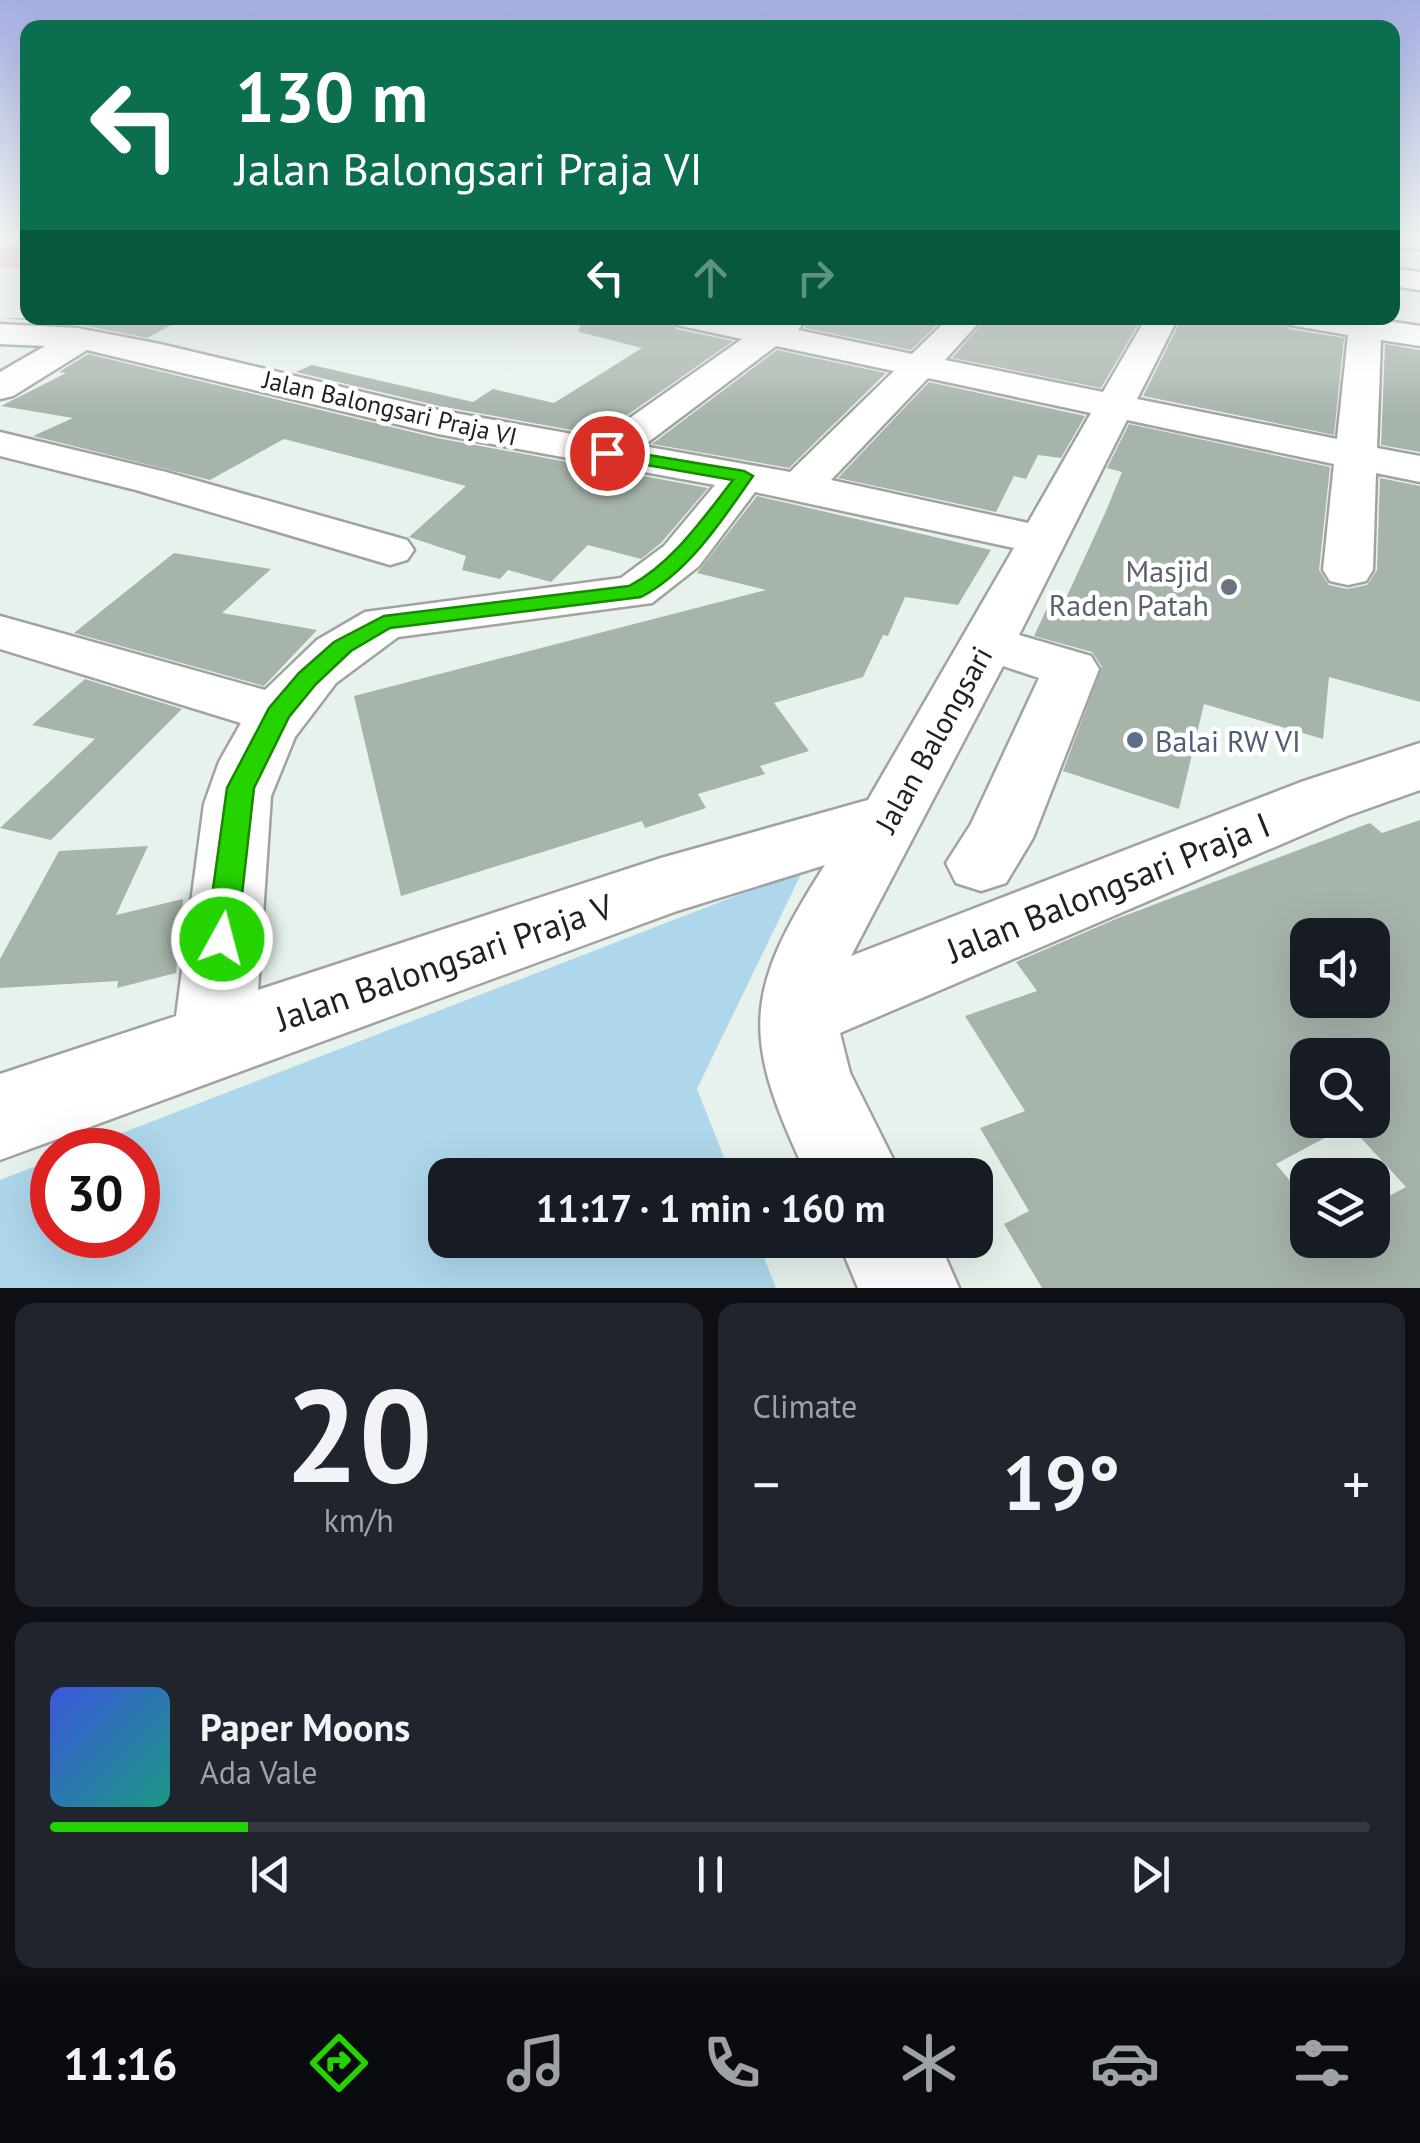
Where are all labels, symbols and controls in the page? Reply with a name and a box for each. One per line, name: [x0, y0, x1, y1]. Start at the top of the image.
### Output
text: 130 m: [235, 51, 428, 141]
icon: left: [70, 60, 200, 190]
text: Jalan Balongsari Praja VI: [235, 139, 703, 197]
icon: left: [578, 250, 633, 305]
icon: ahead: [683, 250, 738, 305]
icon: right: [788, 250, 843, 305]
street label: Jalan Balongsari Praja VI: [259, 363, 520, 453]
pin: [565, 411, 650, 496]
icon: arrive: [580, 426, 635, 481]
place label: Masjid Raden Patah: [1049, 551, 1209, 624]
marker: Masjid Raden Patah: [1218, 576, 1240, 598]
street label: Jalan Balongsari: [865, 639, 1000, 841]
place label: Balai RW VI: [1155, 721, 1301, 760]
marker: Balai RW VI: [1124, 729, 1146, 751]
street label: Jalan Balongsari Praja I: [938, 801, 1277, 974]
street label: Jalan Balongsari Praja V: [267, 883, 619, 1042]
position arrow: [170, 887, 274, 991]
map controls: [1290, 918, 1390, 1258]
button: sound: [1290, 918, 1390, 1018]
button: search: [1290, 1038, 1390, 1138]
speed limit sign: 30: [30, 1128, 160, 1258]
button: layers: [1290, 1158, 1390, 1258]
text: 11:17 · 1 min · 160 m: [536, 1183, 885, 1232]
text: 20: [285, 1350, 432, 1518]
text: Climate: [753, 1385, 857, 1427]
text: 19°: [1002, 1434, 1120, 1531]
text: −: [753, 1448, 780, 1519]
text: +: [1342, 1448, 1370, 1519]
text: km/h: [324, 1499, 394, 1541]
text: Paper Moons: [200, 1702, 410, 1751]
text: Ada Vale: [200, 1751, 317, 1793]
icon: previous: [243, 1847, 298, 1902]
icon: pause: [683, 1847, 738, 1902]
icon: next: [1123, 1847, 1178, 1902]
icon: directions: [304, 2028, 374, 2098]
icon: music: [501, 2028, 571, 2098]
icon: phone: [697, 2028, 767, 2098]
icon: climate: [894, 2028, 964, 2098]
icon: car: [1090, 2028, 1160, 2098]
icon: filters: [1287, 2028, 1357, 2098]
text: 11:16: [63, 2034, 177, 2092]

